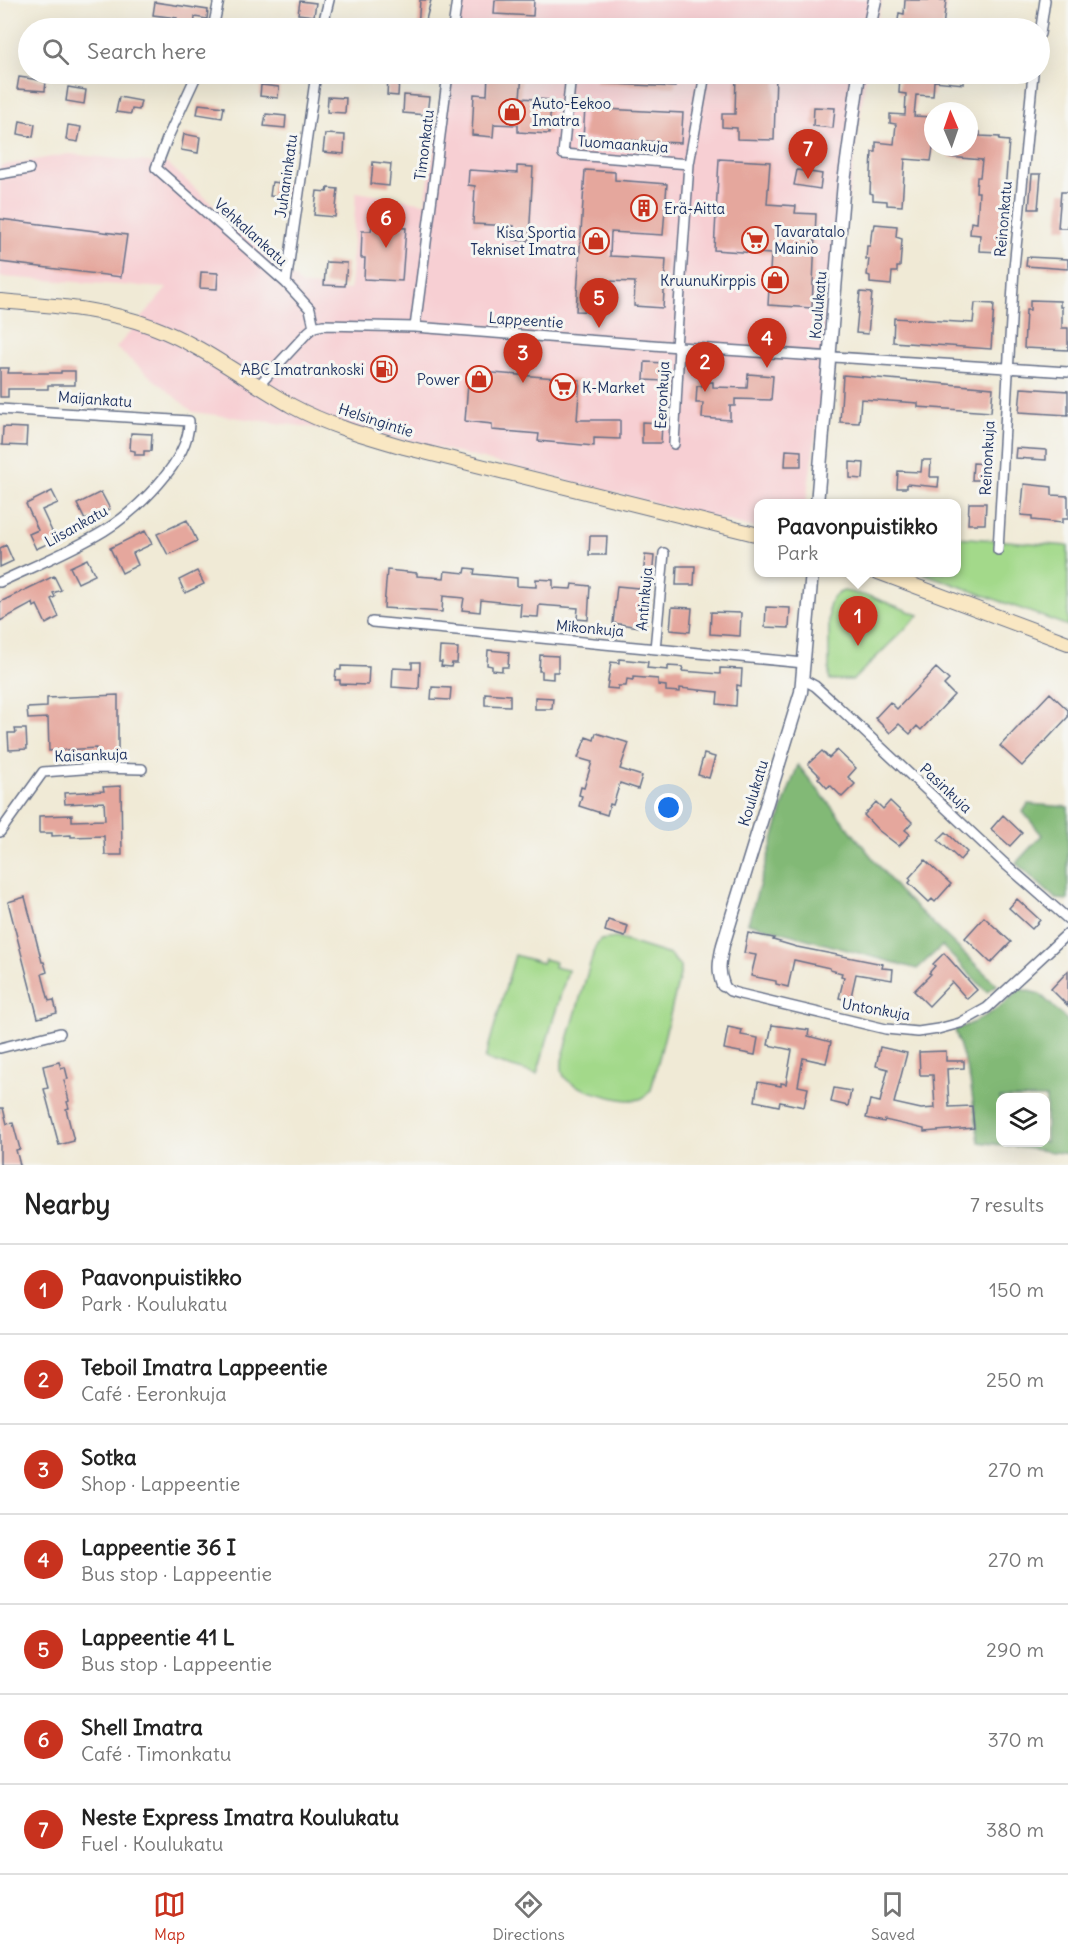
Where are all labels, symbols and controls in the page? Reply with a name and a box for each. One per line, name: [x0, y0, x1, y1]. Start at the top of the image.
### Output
search box: [18, 18, 1050, 84]
icon: search: [39, 35, 72, 68]
text: Search here: [87, 37, 206, 65]
place label: Auto-Eekoo Imatra: [532, 94, 611, 130]
shop icon: Auto-Eekoo Imatra: [497, 97, 527, 127]
north arrow: [924, 102, 978, 156]
street label: Timonkatu: [410, 108, 438, 182]
pin: 7: [788, 130, 828, 179]
street label: Tuomaankuja: [577, 131, 670, 157]
street label: Juhaninkatu: [271, 133, 301, 219]
street label: Reinonkatu: [990, 180, 1016, 258]
building icon: Erä-Aitta: [629, 193, 659, 223]
street label: Vehkalankatu: [210, 194, 292, 270]
pin: 6: [366, 198, 406, 248]
place label: Erä-Aitta: [664, 199, 726, 218]
place label: Tavaratalo Mainio: [774, 222, 845, 258]
place label: Kisa Sportia Tekniset Imatra: [470, 223, 576, 259]
supermarket icon: Tavaratalo Mainio: [740, 225, 770, 255]
shop icon: Kisa Sportia Tekniset Imatra: [581, 226, 611, 256]
shop icon: KruunuKirppis: [760, 265, 790, 295]
street label: Koulukatu: [806, 270, 830, 340]
place label: KruunuKirppis: [660, 271, 756, 290]
pin: 5: [580, 278, 618, 328]
street label: Lappeentie: [488, 308, 564, 332]
pin: 4: [748, 318, 786, 368]
pin: 3: [504, 334, 542, 383]
pin: 2: [686, 342, 724, 392]
fuel station icon: ABC Imatrankoski: [369, 354, 399, 384]
place label: ABC Imatrankoski: [241, 360, 364, 379]
street label: Eeronkuja: [651, 360, 673, 429]
shop icon: Power: [464, 364, 494, 394]
place label: Power: [417, 370, 460, 389]
supermarket icon: K-Market: [548, 372, 578, 402]
place label: K-Market: [582, 378, 645, 397]
street label: Maijankatu: [57, 387, 133, 411]
street label: Helsingintie: [336, 399, 416, 441]
street label: Reinonkuja: [976, 420, 998, 496]
popup: [754, 499, 961, 577]
street label: Liisankatu: [41, 501, 111, 551]
text: Paavonpuistikko: [777, 512, 938, 540]
text: Park: [777, 540, 818, 565]
street label: Antinkuja: [632, 566, 656, 632]
pin: 1: [838, 596, 878, 646]
street label: Mikonkuja: [555, 616, 625, 640]
street label: Kaisankuja: [54, 744, 128, 766]
street label: Koulukatu: [734, 757, 772, 828]
street label: Pasinkuja: [916, 759, 976, 817]
your location: [654, 793, 683, 822]
street label: Untonkuja: [840, 994, 912, 1024]
map controls: [996, 1093, 1050, 1147]
button: layers: [996, 1093, 1050, 1147]
text: Nearby: [24, 1188, 110, 1221]
text: 7 results: [970, 1192, 1044, 1217]
text: Paavonpuistikko: [81, 1263, 242, 1291]
text: 1: [40, 1277, 47, 1302]
text: 150 m: [989, 1277, 1044, 1302]
text: Park · Koulukatu: [81, 1291, 227, 1316]
text: Teboil Imatra Lappeentie: [81, 1353, 328, 1381]
text: 2: [38, 1367, 49, 1392]
text: 250 m: [986, 1367, 1044, 1392]
text: Café · Eeronkuja: [81, 1381, 227, 1406]
text: Sotka: [81, 1443, 136, 1471]
text: 3: [38, 1457, 49, 1482]
text: 270 m: [988, 1457, 1044, 1482]
text: Shop · Lappeentie: [81, 1471, 240, 1496]
text: Lappeentie 36 I: [81, 1533, 236, 1561]
text: 4: [38, 1547, 49, 1572]
text: 270 m: [988, 1547, 1044, 1572]
text: Bus stop · Lappeentie: [81, 1561, 272, 1586]
text: Lappeentie 41 L: [81, 1623, 235, 1651]
text: 5: [38, 1637, 49, 1662]
text: 290 m: [986, 1637, 1044, 1662]
text: Bus stop · Lappeentie: [81, 1651, 272, 1676]
text: Shell Imatra: [81, 1713, 203, 1741]
text: 6: [38, 1727, 49, 1752]
text: 370 m: [987, 1727, 1044, 1752]
text: Café · Timonkatu: [81, 1741, 231, 1766]
text: Neste Express Imatra Koulukatu: [81, 1803, 399, 1831]
text: 7: [39, 1817, 48, 1842]
text: 380 m: [986, 1817, 1044, 1842]
text: Fuel · Koulukatu: [81, 1831, 224, 1856]
tab: Map: [153, 1888, 186, 1944]
tab: Directions: [492, 1888, 565, 1944]
tab: Saved: [871, 1888, 915, 1944]

